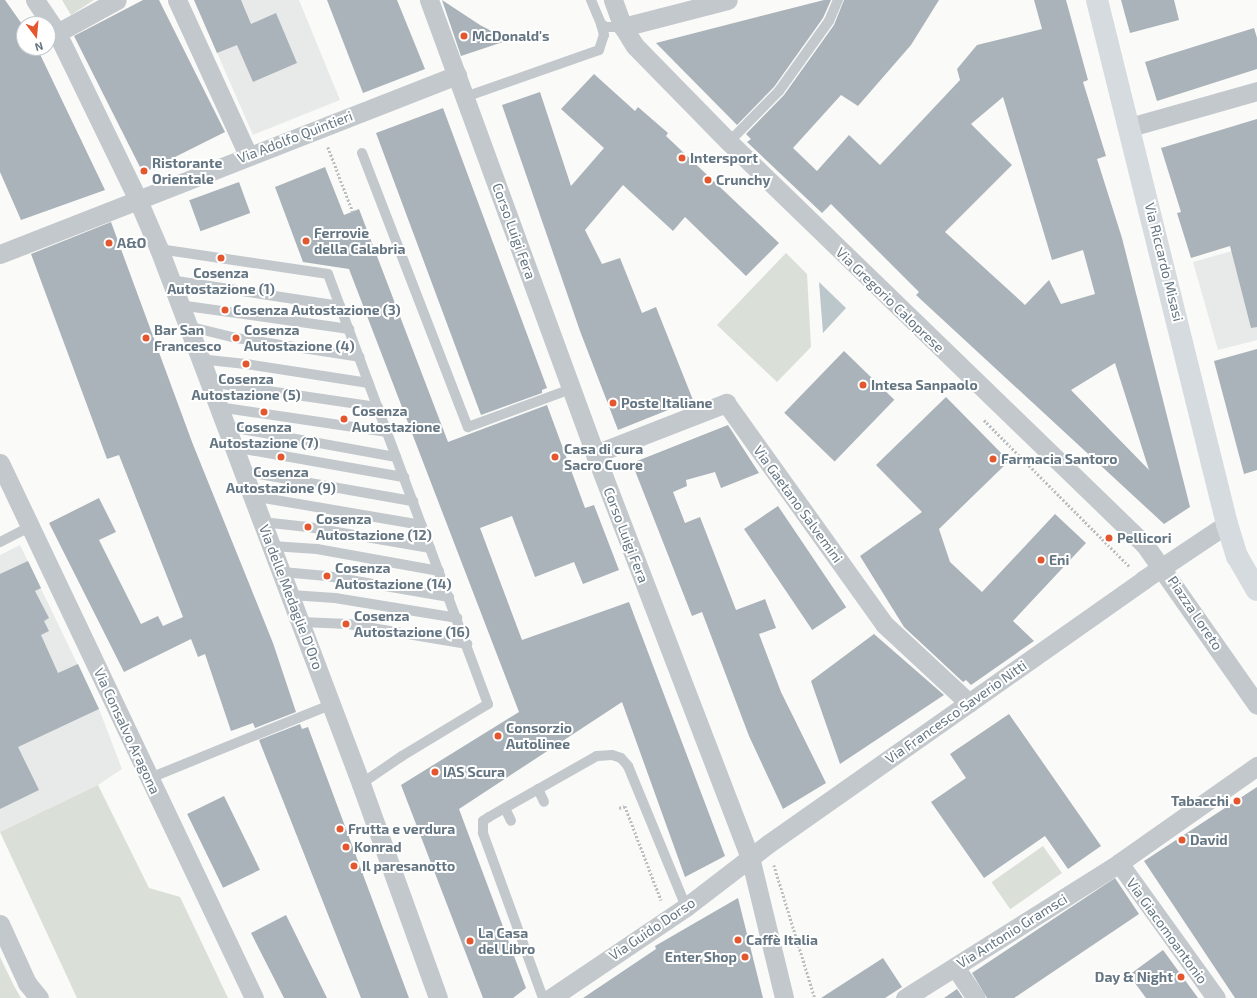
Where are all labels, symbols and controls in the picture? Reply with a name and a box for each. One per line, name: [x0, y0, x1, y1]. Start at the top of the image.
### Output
north arrow: [16, 16, 56, 56]
place label: McDonald's: [472, 28, 550, 44]
marker: McDonald's: [459, 31, 469, 41]
text: N: [34, 40, 45, 54]
street label: Via Adolfo Quintieri: [235, 107, 355, 167]
place label: Intersport: [690, 150, 758, 166]
marker: Intersport: [677, 153, 687, 163]
place label: Ristorante Orientale: [152, 155, 222, 188]
marker: Ristorante Orientale: [139, 166, 149, 176]
place label: Crunchy: [716, 172, 770, 188]
marker: Crunchy: [703, 175, 713, 185]
street label: Corso Luigi Fera: [489, 181, 539, 281]
street label: Via Riccardo Misasi: [1141, 201, 1187, 323]
place label: Ferrovie della Calabria: [314, 225, 405, 258]
place label: A&O: [117, 235, 146, 251]
marker: Ferrovie della Calabria: [301, 236, 311, 246]
marker: A&O: [104, 238, 114, 248]
street label: Via Gregorio Caloprese: [832, 244, 948, 356]
marker: Cosenza Autostazione (1): [216, 253, 226, 263]
place label: Cosenza Autostazione (1): [167, 265, 275, 298]
place label: Cosenza Autostazione (3): [233, 302, 401, 318]
marker: Cosenza Autostazione (3): [220, 305, 230, 315]
place label: Bar San Francesco: [154, 322, 222, 354]
place label: Cosenza Autostazione (4): [244, 322, 355, 354]
marker: Bar San Francesco: [141, 333, 151, 343]
marker: Cosenza Autostazione (4): [231, 333, 241, 343]
marker: Cosenza Autostazione (5): [241, 359, 251, 369]
place label: Cosenza Autostazione (5): [191, 371, 301, 404]
place label: Intesa Sanpaolo: [871, 377, 978, 393]
marker: Intesa Sanpaolo: [858, 380, 868, 390]
place label: Poste Italiane: [621, 395, 713, 411]
marker: Poste Italiane: [608, 398, 618, 408]
place label: Cosenza Autostazione: [352, 403, 440, 436]
marker: Cosenza Autostazione (7): [259, 407, 269, 417]
marker: Cosenza Autostazione: [339, 414, 349, 424]
place label: Cosenza Autostazione (7): [209, 419, 319, 452]
place label: Casa di cura Sacro Cuore: [564, 441, 643, 474]
street label: Via Gaetano Salvemini: [750, 442, 846, 566]
marker: Casa di cura Sacro Cuore: [549, 451, 561, 463]
place label: Farmacia Santoro: [1001, 451, 1117, 467]
marker: Cosenza Autostazione (9): [276, 452, 286, 462]
marker: Farmacia Santoro: [988, 454, 998, 464]
place label: Cosenza Autostazione (9): [226, 464, 336, 496]
street label: Corso Luigi Fera: [600, 485, 652, 585]
place label: Cosenza Autostazione (12): [316, 511, 432, 544]
street label: Via delle Medaglie D'Oro: [256, 522, 326, 672]
marker: Cosenza Autostazione (12): [303, 522, 313, 532]
place label: Pellicori: [1117, 530, 1172, 546]
marker: Pellicori: [1104, 533, 1114, 543]
place label: Eni: [1049, 552, 1069, 568]
marker: Eni: [1036, 555, 1046, 565]
place label: Cosenza Autostazione (14): [335, 560, 452, 592]
marker: Cosenza Autostazione (14): [322, 571, 332, 581]
street label: Piazza Loreto: [1164, 573, 1226, 653]
place label: Cosenza Autostazione (16): [354, 608, 470, 640]
marker: Cosenza Autostazione (16): [341, 619, 351, 629]
street label: Via Francesco Saverio Nitti: [882, 657, 1030, 767]
street label: Via Consalvo Aragona: [90, 665, 164, 797]
place label: Consorzio Autolinee: [506, 720, 572, 752]
marker: Consorzio Autolinee: [493, 731, 503, 741]
place label: IAS Scura: [443, 764, 505, 780]
marker: IAS Scura: [430, 767, 440, 777]
place label: Tabacchi: [1171, 793, 1229, 809]
marker: Tabacchi: [1232, 796, 1242, 806]
place label: Frutta e verdura: [348, 821, 455, 837]
marker: Frutta e verdura: [335, 824, 345, 834]
place label: David: [1190, 832, 1228, 848]
marker: David: [1177, 835, 1187, 845]
place label: Konrad: [354, 839, 402, 855]
marker: Konrad: [341, 842, 351, 852]
place label: Il paresanotto: [362, 858, 456, 874]
marker: Il paresanotto: [349, 861, 359, 871]
street label: Via Giacomoantonio: [1123, 875, 1211, 987]
street label: Via Antonio Gramsci: [954, 890, 1070, 972]
street label: Via Guido Dorso: [606, 894, 698, 964]
place label: La Casa del Libro: [478, 925, 536, 958]
place label: Caffè Italia: [746, 932, 818, 948]
marker: Caffè Italia: [733, 935, 743, 945]
marker: La Casa del Libro: [465, 936, 475, 946]
place label: Enter Shop: [665, 949, 737, 965]
marker: Enter Shop: [740, 952, 750, 962]
place label: Day & Night: [1095, 969, 1173, 985]
marker: Day & Night: [1176, 972, 1186, 982]

